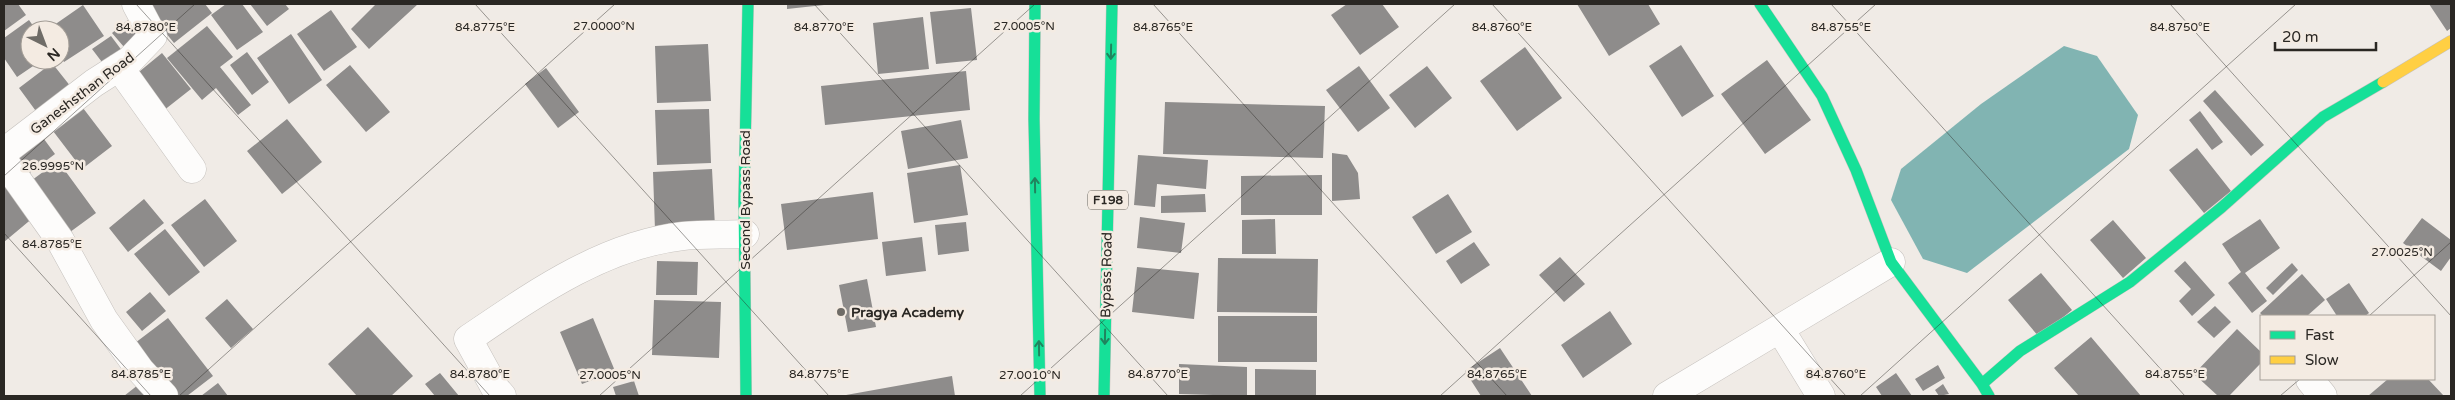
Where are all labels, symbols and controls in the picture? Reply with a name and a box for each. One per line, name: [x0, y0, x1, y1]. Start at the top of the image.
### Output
text: 27.0000°N: [573, 19, 635, 33]
text: 27.0005°N: [993, 19, 1055, 33]
north arrow: [20, 20, 70, 70]
text: 84.8780°E: [116, 20, 177, 34]
text: 84.8775°E: [455, 20, 515, 34]
text: 84.8770°E: [794, 20, 855, 34]
text: 84.8765°E: [1133, 20, 1193, 34]
text: 84.8760°E: [1472, 20, 1533, 34]
text: 84.8755°E: [1811, 20, 1871, 34]
text: 84.8750°E: [2150, 20, 2211, 34]
scale bar: [2275, 20, 2376, 52]
text: 20 m: [2282, 28, 2319, 46]
text: N: [43, 44, 63, 64]
one-way arrow: [1106, 44, 1116, 60]
street label: Ganeshsthan Road: [27, 49, 138, 138]
street label: Second Bypass Road: [737, 130, 754, 270]
text: 26.9995°N: [22, 159, 84, 173]
one-way arrow: [1030, 177, 1040, 194]
road number: F198: [1088, 190, 1128, 210]
street label: Bypass Road: [1097, 232, 1116, 318]
text: 84.8785°E: [22, 237, 82, 251]
text: 27.0025°N: [2371, 245, 2433, 259]
place label: Pragya Academy: [851, 304, 964, 321]
marker: Pragya Academy: [835, 306, 847, 318]
legend: [2260, 315, 2435, 380]
text: Fast: [2305, 326, 2335, 344]
one-way arrow: [1100, 329, 1110, 345]
one-way arrow: [1034, 340, 1043, 356]
text: Slow: [2305, 351, 2339, 369]
text: 84.8785°E: [111, 367, 171, 381]
text: 84.8780°E: [450, 367, 511, 381]
text: 84.8775°E: [789, 367, 849, 381]
text: 84.8770°E: [1128, 367, 1189, 381]
text: 84.8765°E: [1467, 367, 1527, 381]
text: 84.8760°E: [1806, 367, 1867, 381]
text: 84.8755°E: [2145, 367, 2205, 381]
text: 27.0005°N: [579, 368, 641, 382]
text: 27.0010°N: [999, 368, 1061, 382]

